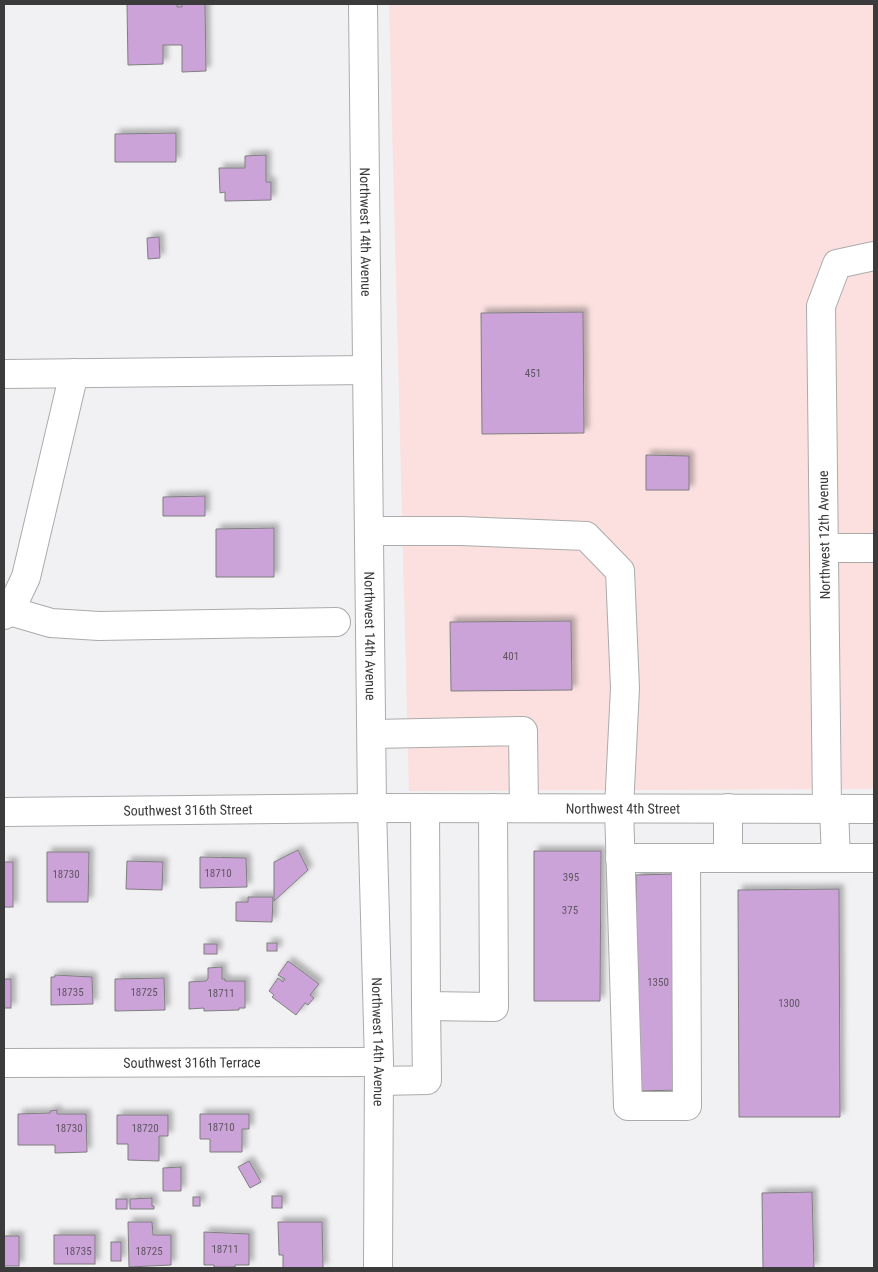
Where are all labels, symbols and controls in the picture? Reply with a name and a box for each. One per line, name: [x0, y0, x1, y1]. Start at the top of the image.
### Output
street label: Northwest 14th Avenue: [357, 167, 374, 297]
house number: 451: [525, 367, 541, 380]
street label: Northwest 12th Avenue: [815, 470, 833, 600]
street label: Northwest 14th Avenue: [361, 571, 379, 701]
house number: 401: [503, 650, 519, 663]
street label: Northwest 4th Street: [566, 800, 680, 817]
street label: Southwest 316th Street: [123, 801, 253, 819]
house number: 18710: [204, 867, 232, 880]
house number: 18730: [52, 868, 80, 881]
house number: 395: [563, 871, 579, 884]
house number: 375: [562, 904, 578, 917]
house number: 1350: [647, 976, 669, 989]
street label: Northwest 14th Avenue: [369, 977, 387, 1107]
house number: 18735: [56, 986, 84, 999]
house number: 18725: [130, 986, 158, 999]
house number: 18711: [207, 987, 235, 1000]
house number: 1300: [778, 997, 800, 1010]
street label: Southwest 316th Terrace: [123, 1054, 261, 1071]
house number: 18710: [207, 1121, 235, 1134]
house number: 18730: [55, 1122, 83, 1135]
house number: 18720: [131, 1122, 159, 1135]
house number: 18711: [211, 1243, 239, 1256]
house number: 18735: [64, 1245, 92, 1258]
house number: 18725: [135, 1245, 163, 1258]

